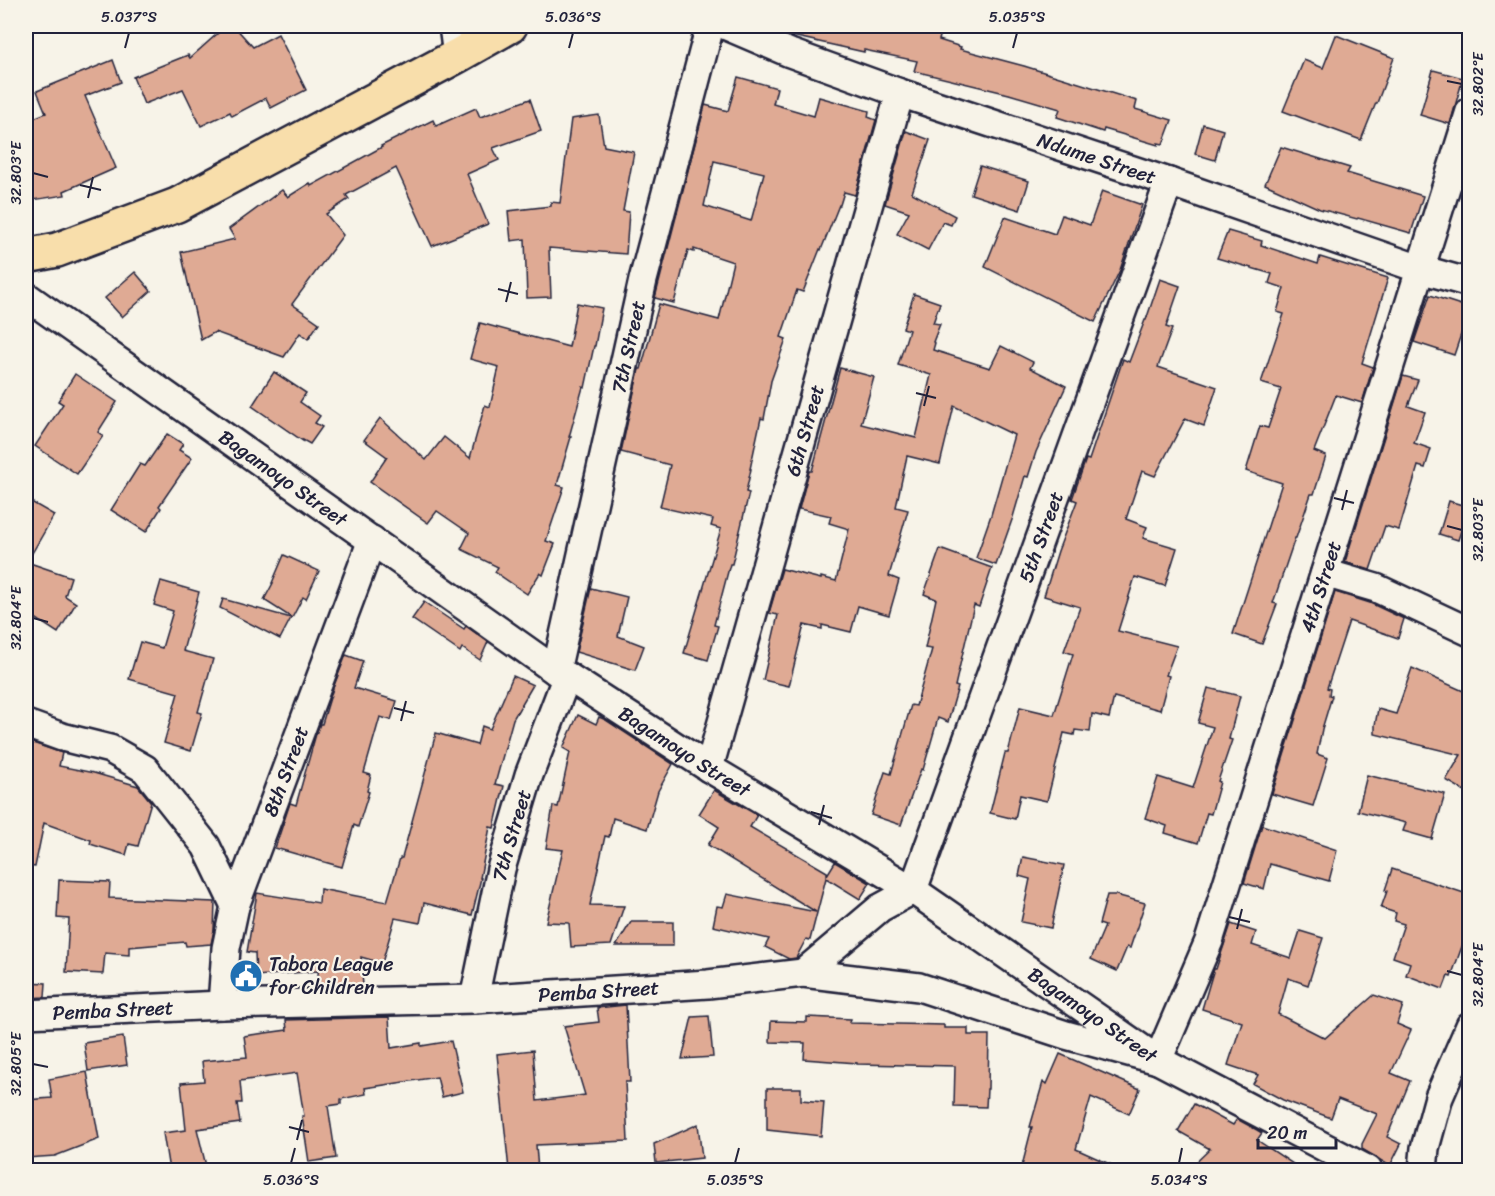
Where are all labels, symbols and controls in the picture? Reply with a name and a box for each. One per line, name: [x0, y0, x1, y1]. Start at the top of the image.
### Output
text: 5.037°S: [101, 4, 157, 30]
text: 5.036°S: [545, 4, 601, 30]
text: 5.035°S: [989, 4, 1046, 30]
text: 32.802°E: [1465, 51, 1491, 116]
street label: Ndume Street: [1033, 122, 1161, 194]
text: 32.803°E: [3, 140, 29, 204]
street label: 7th Street: [601, 297, 655, 397]
street label: 6th Street: [775, 380, 834, 480]
street label: Bagamoyo Street: [211, 420, 356, 536]
street label: 5th Street: [1008, 486, 1073, 587]
text: 32.803°E: [1465, 497, 1491, 561]
street label: 4th Street: [1289, 536, 1351, 637]
text: 32.804°E: [3, 584, 29, 650]
street label: Bagamoyo Street: [611, 696, 758, 807]
street label: 8th Street: [252, 721, 319, 822]
street label: 7th Street: [481, 785, 541, 884]
text: 32.804°E: [1465, 941, 1491, 1007]
place label: Tabora League for Children: [269, 947, 394, 1005]
street label: Bagamoyo Street: [1021, 957, 1166, 1073]
public building icon: Tabora League for Children: [228, 958, 264, 994]
street label: Pemba Street: [537, 970, 660, 1012]
street label: Pemba Street: [52, 990, 175, 1030]
text: 32.805°E: [3, 1030, 29, 1096]
scale bar: [1258, 1112, 1336, 1150]
text: 20 m: [1267, 1117, 1307, 1149]
text: 5.036°S: [263, 1167, 319, 1193]
text: 5.035°S: [707, 1167, 764, 1193]
text: 5.034°S: [1151, 1167, 1208, 1193]

